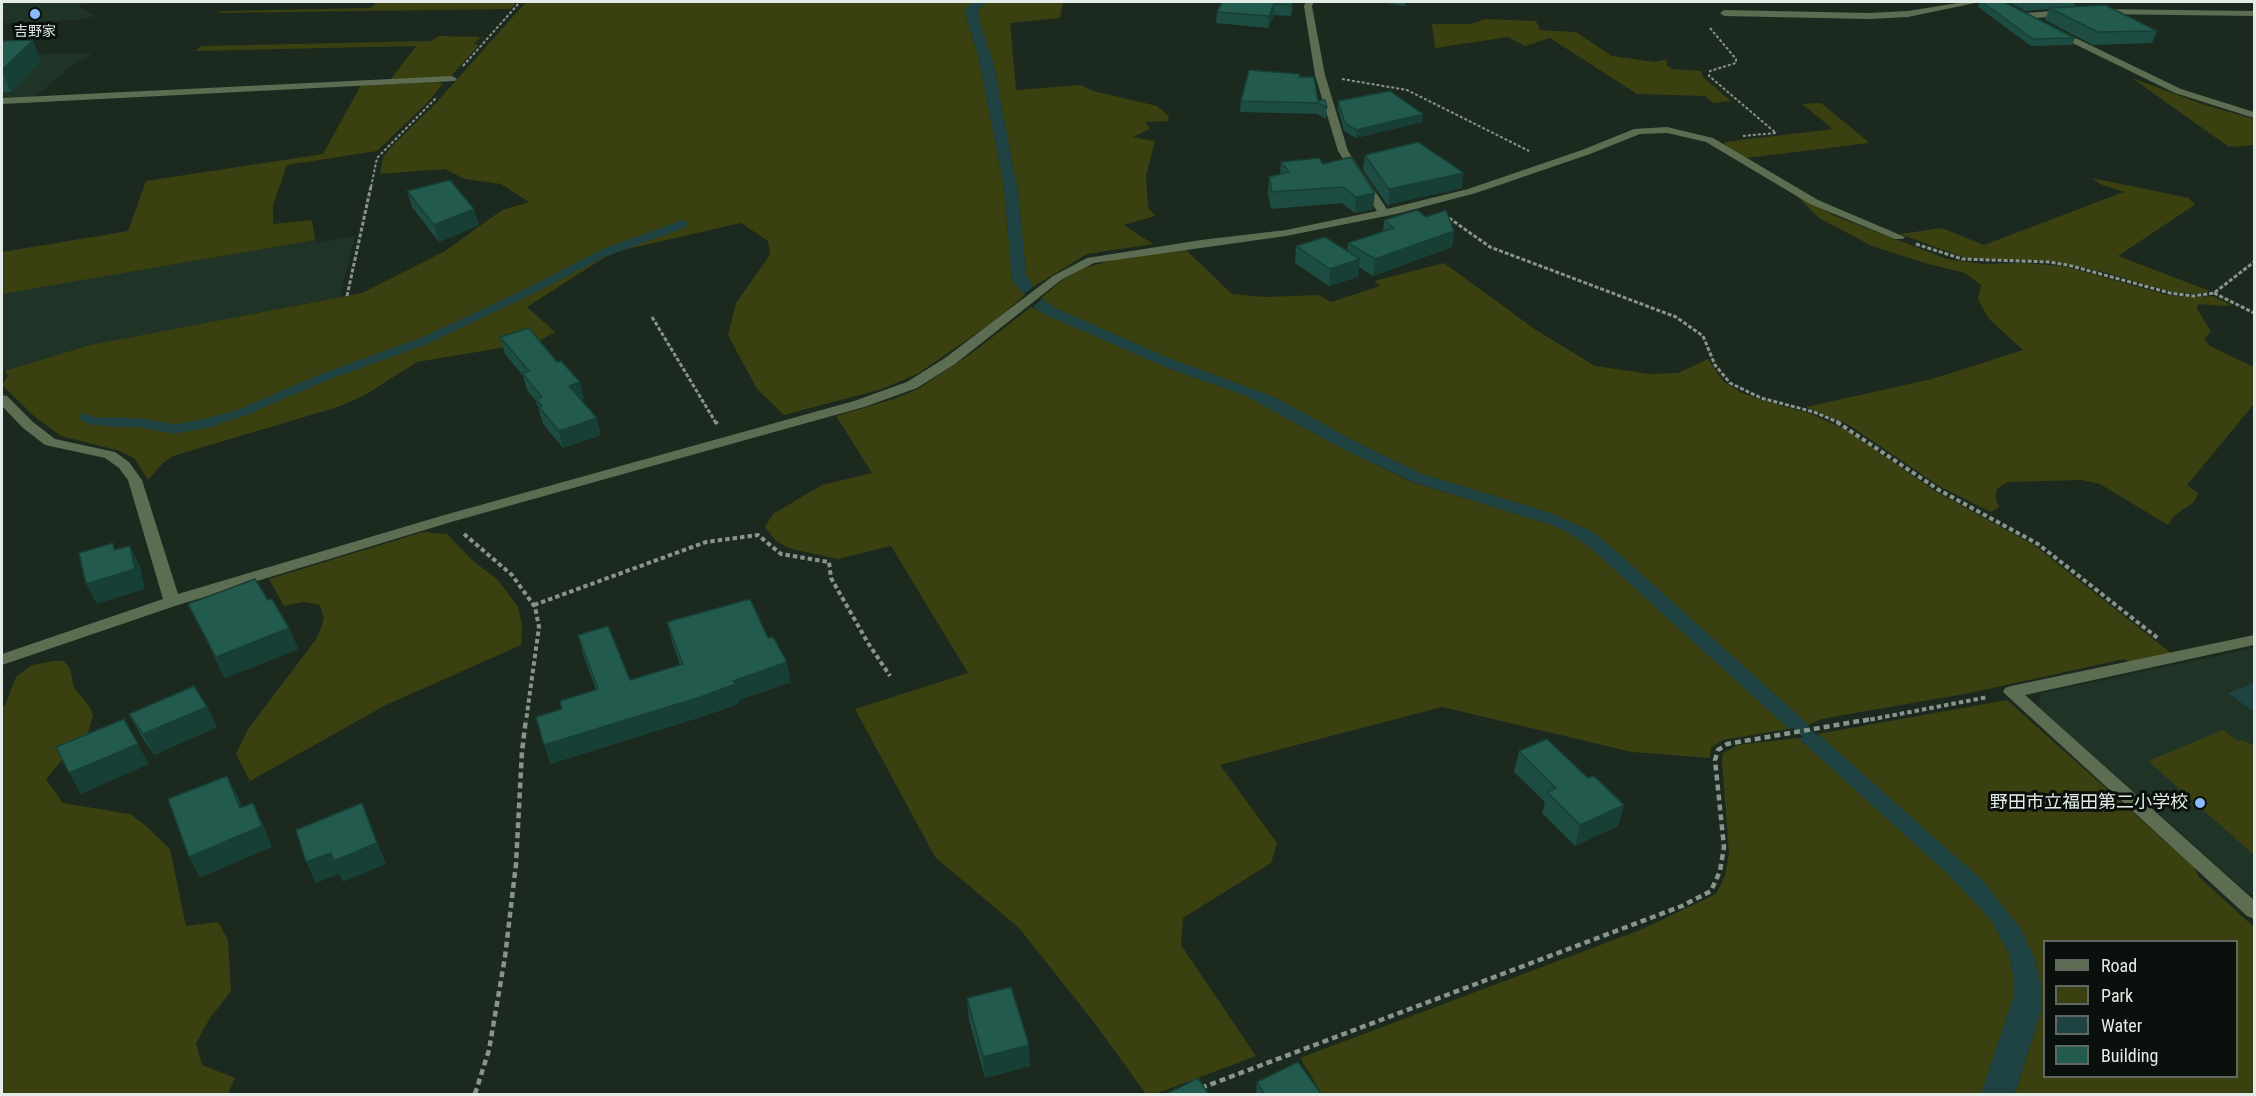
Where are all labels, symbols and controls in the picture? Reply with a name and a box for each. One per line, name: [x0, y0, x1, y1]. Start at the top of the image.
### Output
marker: 吉野家: [28, 7, 42, 21]
place label: 吉野家: [14, 24, 56, 40]
place label: 野田市立福田第二小学校: [1990, 792, 2188, 814]
marker: 野田市立福田第二小学校: [2193, 796, 2207, 810]
legend: [2043, 940, 2238, 1078]
text: Road: [2101, 955, 2137, 976]
text: Park: [2101, 985, 2133, 1006]
text: Water: [2101, 1015, 2142, 1036]
text: Building: [2101, 1045, 2158, 1066]

